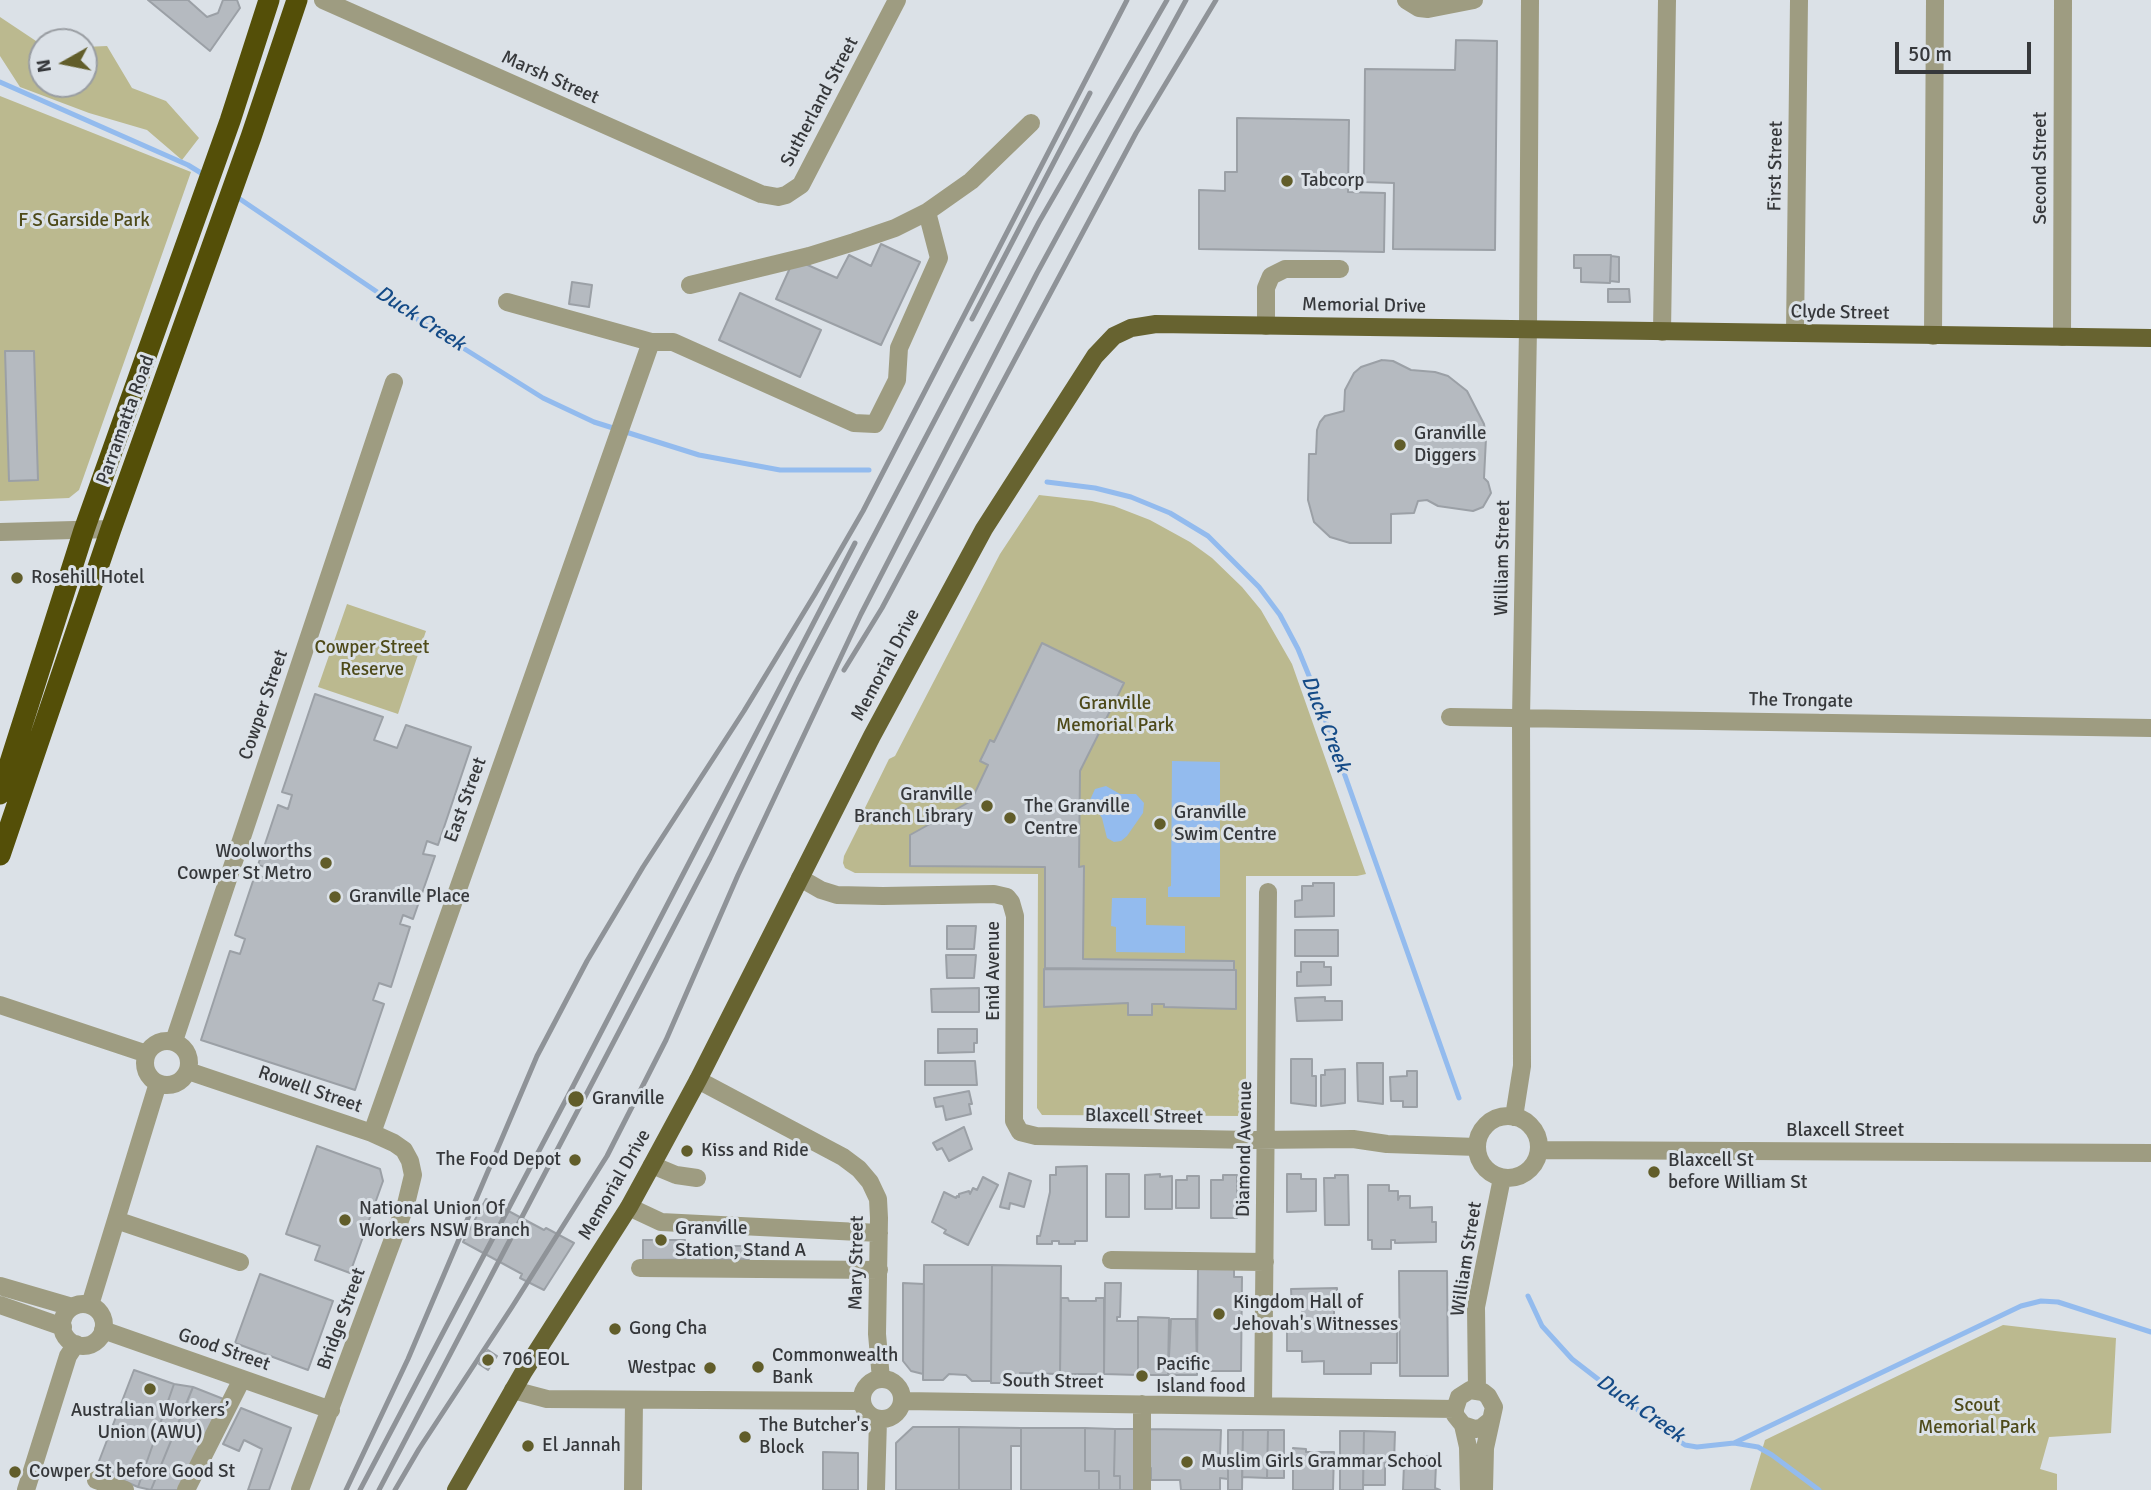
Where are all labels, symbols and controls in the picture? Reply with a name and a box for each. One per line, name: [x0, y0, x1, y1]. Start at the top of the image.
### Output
north arrow: [28, 28, 98, 98]
scale bar: [1899, 28, 2036, 72]
street label: Sutherland Street: [776, 33, 864, 171]
text: 50 m: [1908, 41, 1952, 67]
street label: Marsh Street: [498, 46, 602, 110]
text: N: [31, 58, 57, 74]
street label: Second Street: [2030, 112, 2052, 224]
street label: First Street: [1764, 120, 1788, 212]
place label: Tabcorp: [1301, 170, 1364, 192]
marker: Tabcorp: [1279, 173, 1295, 189]
park label: F S Garside Park: [18, 210, 150, 232]
water label: Duck Creek: [370, 281, 470, 357]
street label: Memorial Drive: [1302, 294, 1426, 318]
street label: Clyde Street: [1790, 301, 1890, 325]
street label: Parramatta Road: [92, 352, 160, 488]
place label: Granville Diggers: [1414, 423, 1487, 467]
marker: Granville Diggers: [1392, 437, 1408, 453]
street label: William Street: [1491, 500, 1515, 616]
place label: Rosehill Hotel: [31, 567, 145, 589]
marker: Rosehill Hotel: [9, 570, 25, 586]
street label: Memorial Drive: [847, 605, 925, 725]
park label: Cowper Street Reserve: [314, 637, 430, 681]
street label: Cowper Street: [234, 647, 294, 763]
water label: Duck Creek: [1295, 672, 1355, 776]
street label: The Trongate: [1749, 689, 1853, 713]
park label: Granville Memorial Park: [1056, 693, 1174, 737]
street label: East Street: [440, 754, 492, 846]
place label: Granville Branch Library: [854, 784, 973, 828]
place label: The Granville Centre: [1024, 796, 1130, 840]
marker: Granville Branch Library: [979, 798, 995, 814]
place label: Granville Swim Centre: [1174, 802, 1277, 846]
marker: The Granville Centre: [1002, 810, 1018, 826]
marker: Granville Swim Centre: [1152, 816, 1168, 832]
place label: Woolworths Cowper St Metro: [177, 841, 312, 885]
marker: Woolworths Cowper St Metro: [318, 855, 334, 871]
place label: Granville Place: [349, 886, 470, 908]
marker: Granville Place: [327, 889, 343, 905]
street label: Enid Avenue: [983, 921, 1005, 1021]
street label: Rowell Street: [255, 1062, 365, 1118]
street label: Diamond Avenue: [1232, 1081, 1258, 1217]
place label: Granville: [592, 1088, 665, 1110]
marker: Granville: [566, 1089, 586, 1109]
street label: Blaxcell Street: [1085, 1105, 1203, 1129]
street label: Blaxcell Street: [1786, 1120, 1904, 1142]
street label: Memorial Drive: [574, 1126, 656, 1244]
place label: Kiss and Ride: [701, 1140, 809, 1162]
marker: Kiss and Ride: [679, 1143, 695, 1159]
place label: The Food Depot: [436, 1149, 561, 1171]
place label: Blaxcell St before William St: [1668, 1150, 1807, 1194]
marker: The Food Depot: [567, 1152, 583, 1168]
marker: Blaxcell St before William St: [1646, 1164, 1662, 1180]
place label: National Union Of Workers NSW Branch: [359, 1198, 530, 1242]
street label: William Street: [1447, 1200, 1487, 1318]
marker: National Union Of Workers NSW Branch: [337, 1212, 353, 1228]
street label: Mary Street: [845, 1215, 869, 1311]
place label: Granville Station, Stand A: [675, 1218, 806, 1262]
marker: Granville Station, Stand A: [653, 1232, 669, 1248]
street label: Bridge Street: [313, 1265, 371, 1373]
place label: Kingdom Hall of Jehovah's Witnesses: [1233, 1292, 1398, 1336]
marker: Kingdom Hall of Jehovah's Witnesses: [1211, 1306, 1227, 1322]
place label: Gong Cha: [629, 1318, 707, 1340]
marker: Gong Cha: [607, 1321, 623, 1337]
street label: Good Street: [175, 1324, 273, 1376]
place label: Commonwealth Bank: [772, 1345, 898, 1389]
place label: 706 EOL: [502, 1349, 570, 1371]
marker: 706 EOL: [480, 1352, 496, 1368]
place label: Pacific Island food: [1156, 1354, 1246, 1398]
place label: Westpac: [628, 1357, 696, 1379]
marker: Commonwealth Bank: [750, 1359, 766, 1375]
marker: Westpac: [702, 1360, 718, 1376]
marker: Pacific Island food: [1134, 1368, 1150, 1384]
street label: South Street: [1002, 1370, 1104, 1394]
water label: Duck Creek: [1591, 1370, 1689, 1448]
marker: Australian Workers’ Union (AWU): [142, 1381, 158, 1397]
park label: Scout Memorial Park: [1918, 1395, 2036, 1439]
place label: Australian Workers’ Union (AWU): [71, 1400, 229, 1444]
place label: The Butcher's Block: [759, 1415, 869, 1459]
marker: The Butcher's Block: [737, 1429, 753, 1445]
place label: El Jannah: [542, 1435, 621, 1457]
marker: El Jannah: [520, 1438, 536, 1454]
place label: Muslim Girls Grammar School: [1201, 1451, 1442, 1473]
marker: Muslim Girls Grammar School: [1179, 1454, 1195, 1470]
place label: Cowper St before Good St: [29, 1461, 235, 1483]
marker: Cowper St before Good St: [7, 1464, 23, 1480]

